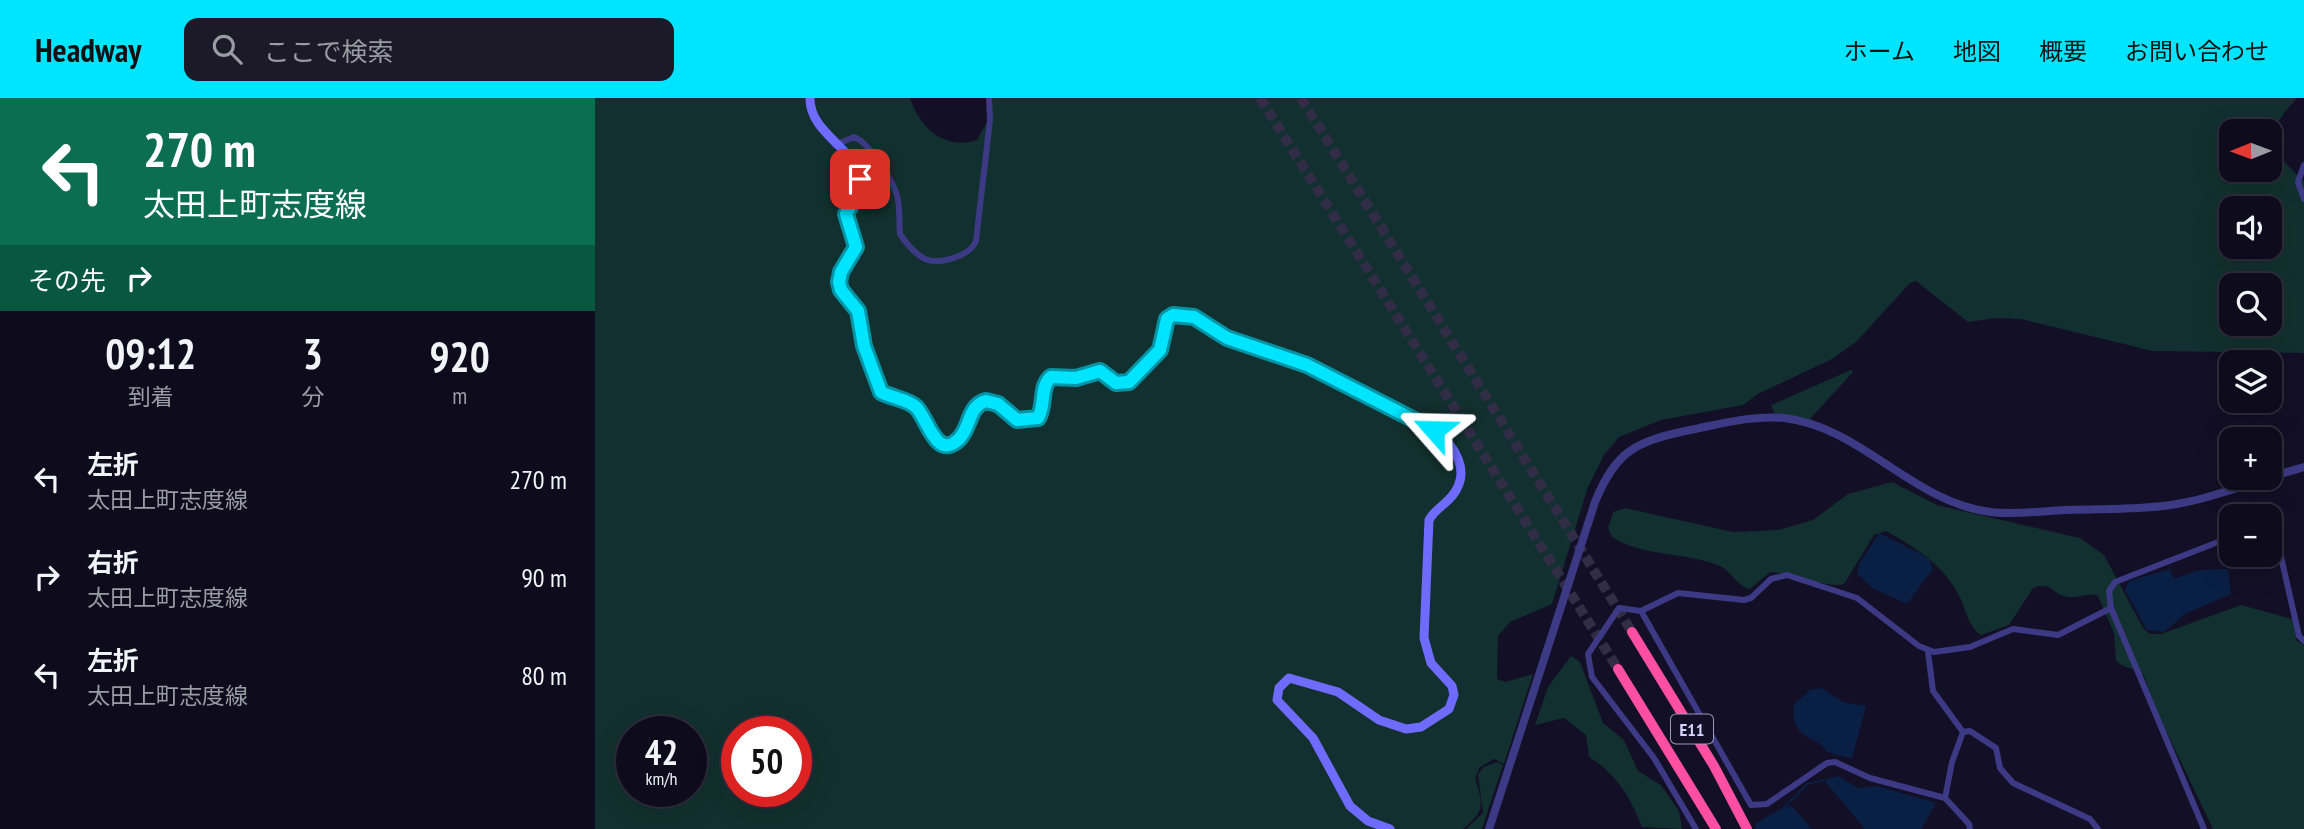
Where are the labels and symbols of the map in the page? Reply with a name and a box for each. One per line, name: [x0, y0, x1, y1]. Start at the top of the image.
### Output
north arrow: [2219, 119, 2282, 182]
pin: [830, 149, 890, 209]
position arrow: [1397, 393, 1471, 467]
road number: E11: [1671, 714, 1713, 744]
speed limit sign: 50: [721, 716, 812, 807]

